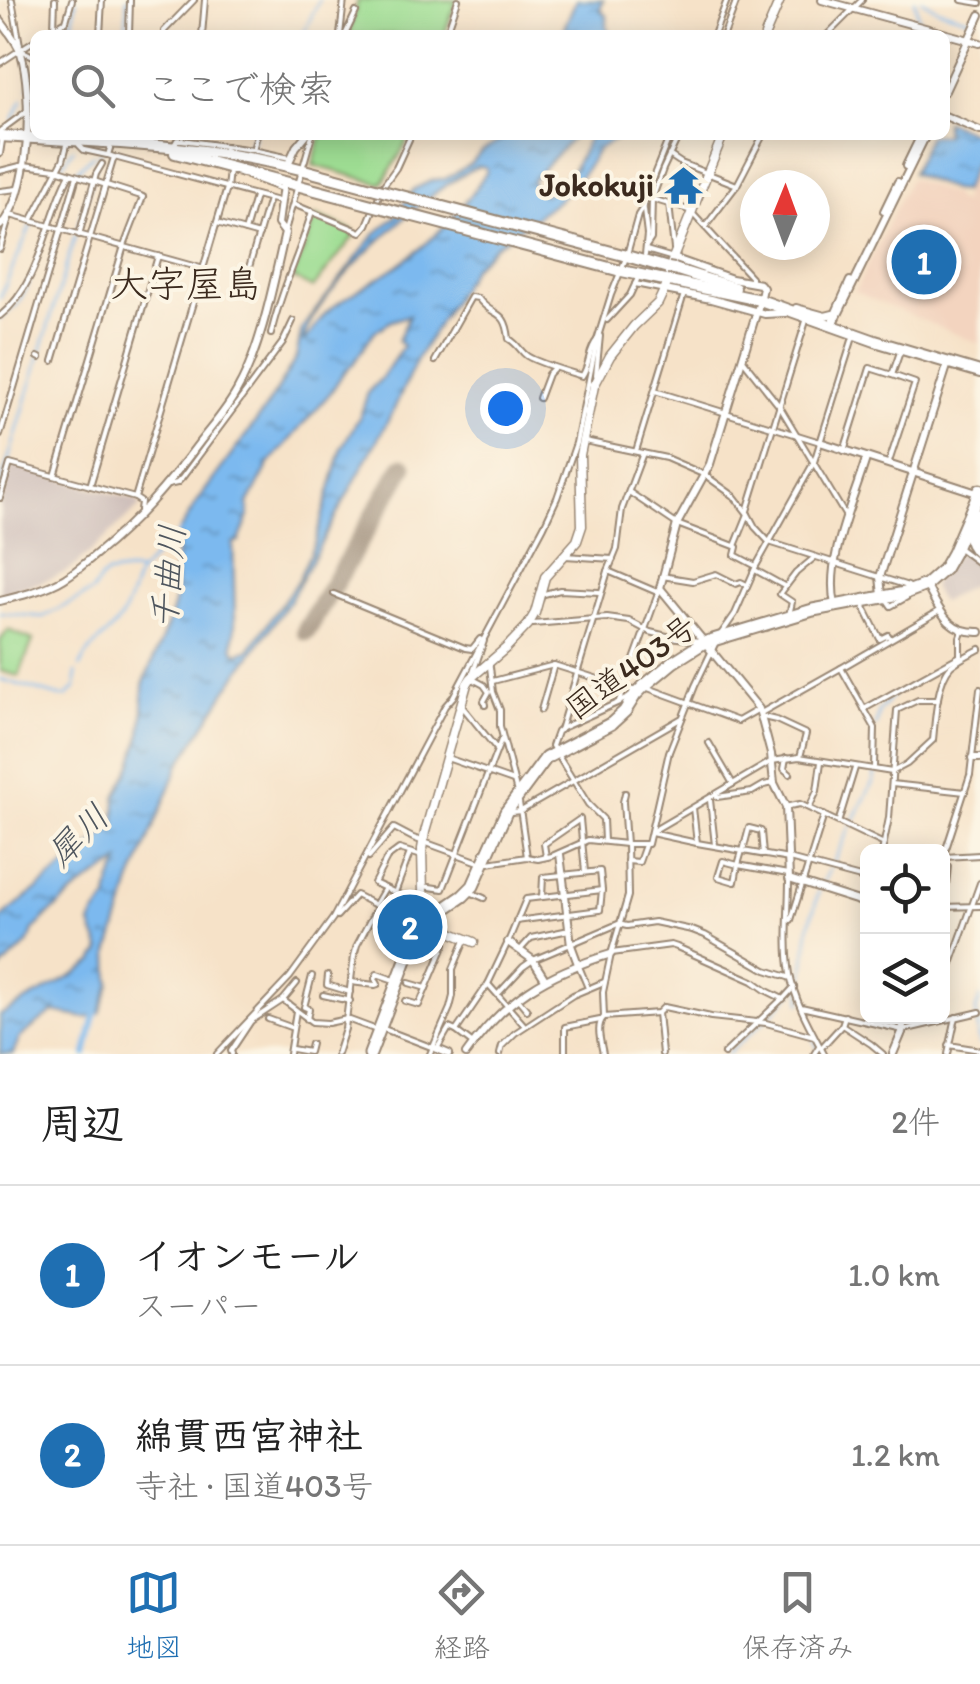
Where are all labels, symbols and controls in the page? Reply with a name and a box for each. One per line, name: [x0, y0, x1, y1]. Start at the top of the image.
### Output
search box: [30, 30, 950, 140]
icon: search: [65, 58, 120, 113]
text: ここで検索: [145, 66, 335, 112]
temple icon: Jokokuji: [663, 164, 705, 206]
place label: Jokokuji: [539, 166, 654, 204]
north arrow: [740, 170, 830, 260]
pin: 1: [892, 224, 956, 300]
district label: 大字屋島: [110, 261, 262, 307]
your location: [480, 383, 531, 434]
water label: 千曲川: [143, 523, 193, 631]
street label: 国道403号: [558, 607, 704, 727]
water label: 犀川: [38, 795, 118, 875]
map controls: [860, 844, 950, 1024]
button: locate: [860, 844, 950, 934]
pin: 2: [378, 890, 442, 964]
button: layers: [860, 934, 950, 1024]
text: 周辺: [40, 1098, 124, 1149]
text: 2件: [891, 1103, 940, 1141]
text: イオンモール: [135, 1233, 361, 1279]
text: 1: [65, 1256, 80, 1294]
text: 1.0 km: [848, 1256, 940, 1294]
text: スーパー: [135, 1287, 262, 1325]
text: 綿貫西宮神社: [135, 1413, 363, 1459]
text: 2: [64, 1436, 81, 1474]
text: 1.2 km: [851, 1436, 940, 1474]
text: 寺社 · 国道403号: [135, 1467, 373, 1505]
tab: 地図: [126, 1565, 182, 1665]
tab: 経路: [434, 1565, 490, 1665]
tab: 保存済み: [742, 1565, 854, 1665]

